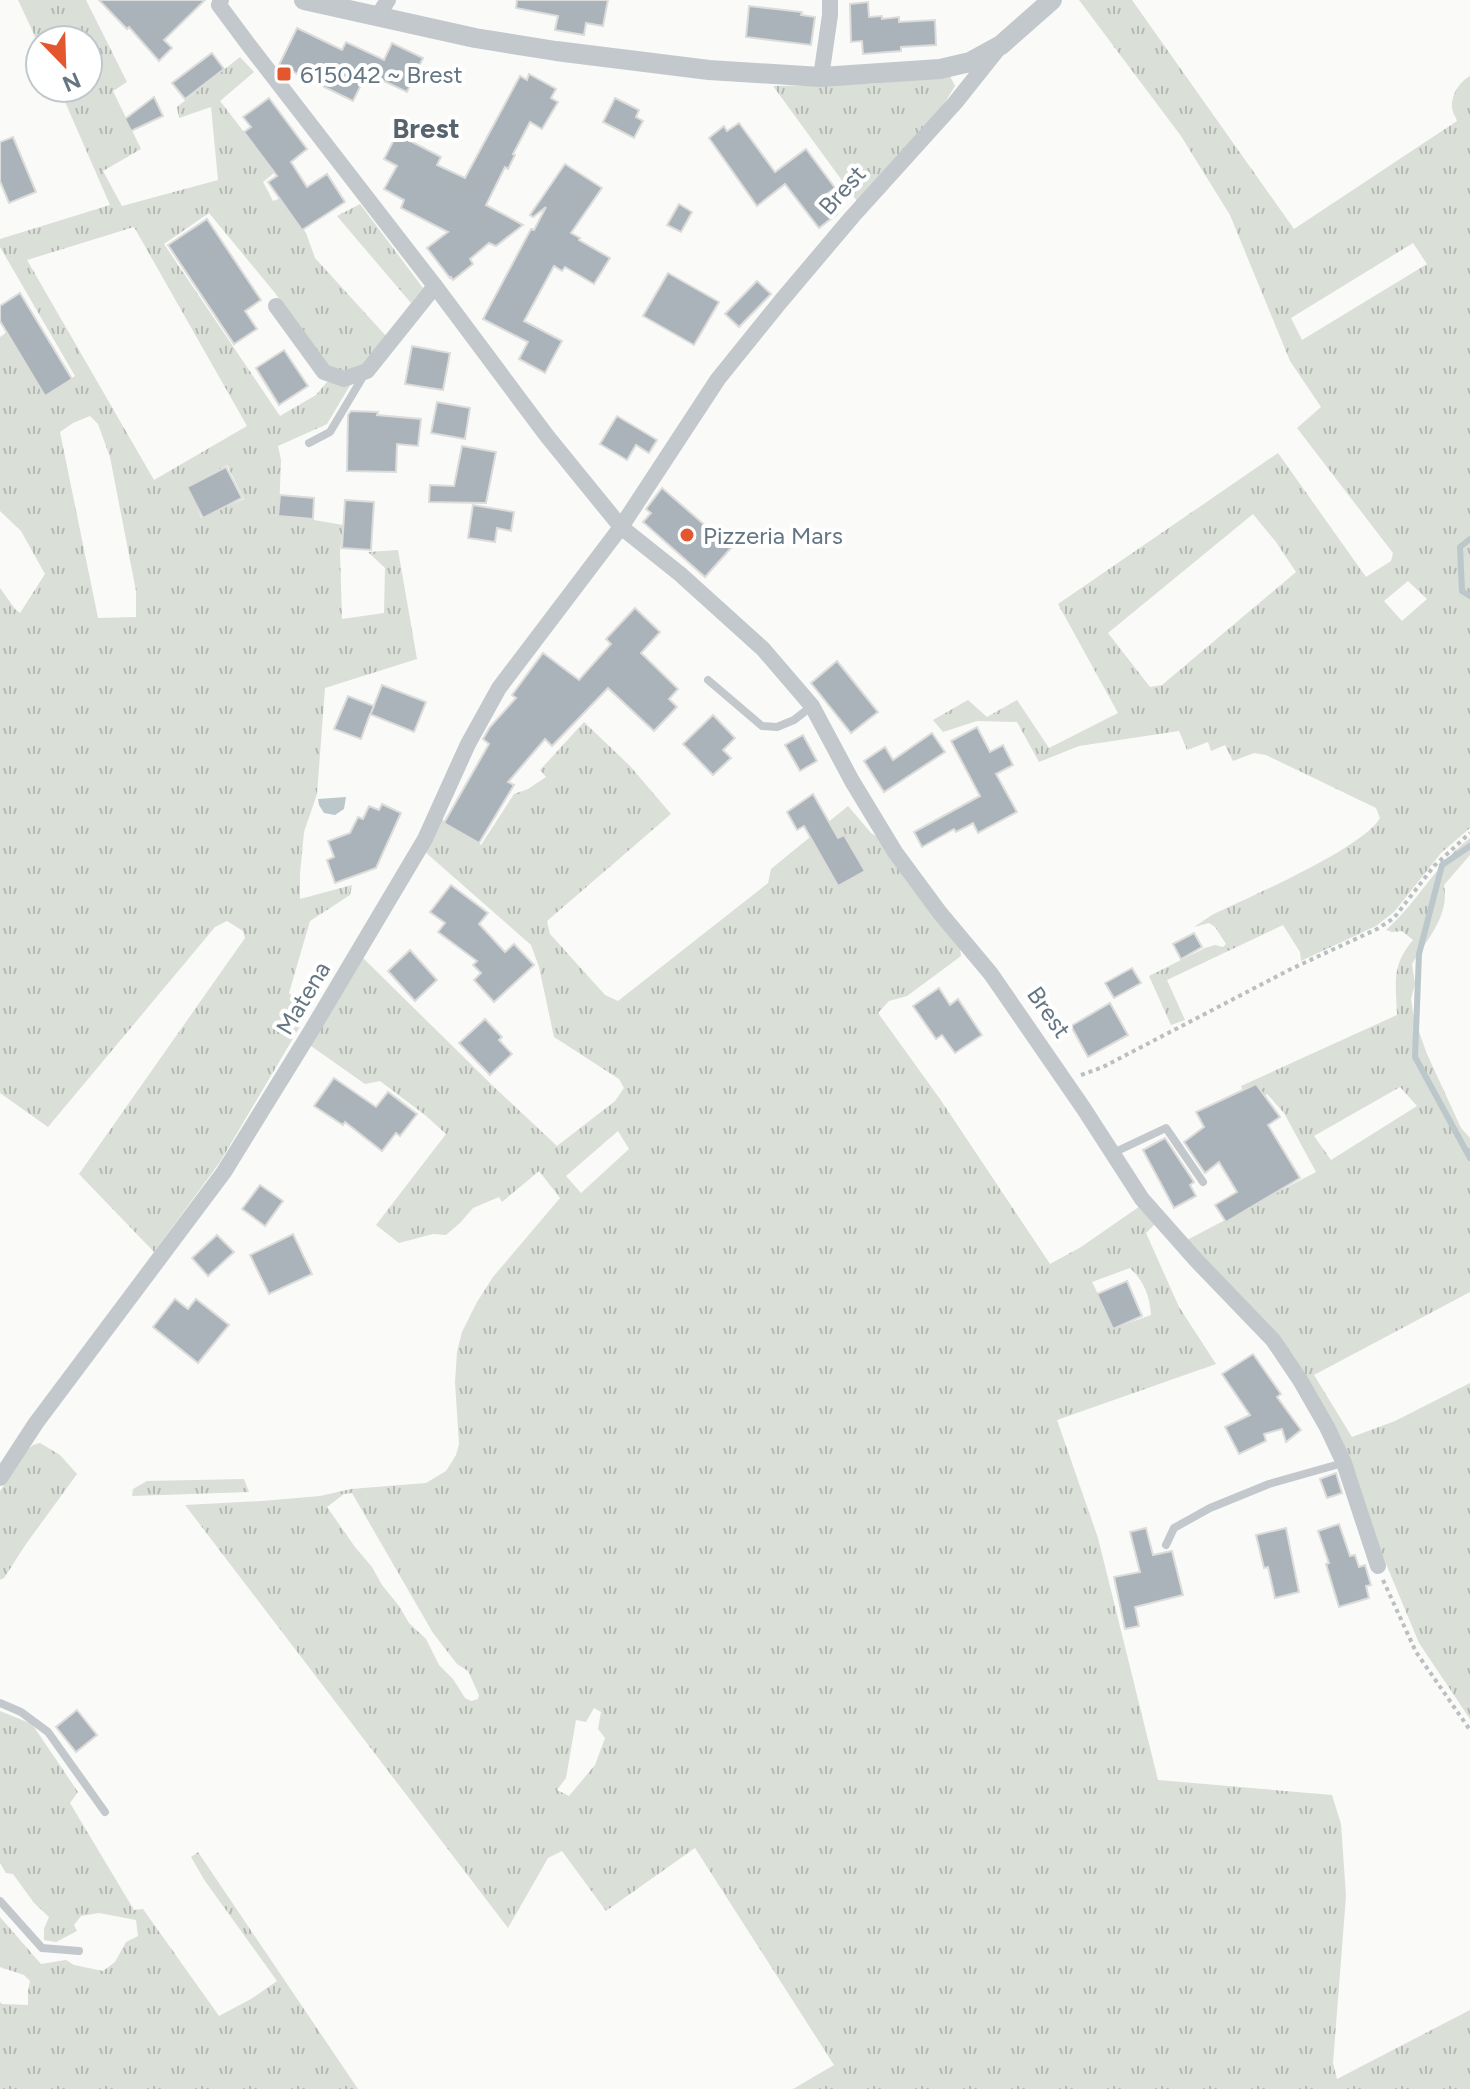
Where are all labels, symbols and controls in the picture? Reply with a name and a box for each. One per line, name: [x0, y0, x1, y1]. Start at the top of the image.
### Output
north arrow: [24, 24, 104, 104]
place label: 615042 ~ Brest: [300, 60, 463, 89]
marker: 615042 ~ Brest: [275, 65, 293, 83]
text: N: [59, 66, 85, 98]
district label: Brest: [392, 111, 460, 145]
street label: Brest: [812, 159, 872, 221]
place label: Pizzeria Mars: [703, 521, 843, 550]
marker: Pizzeria Mars: [678, 526, 696, 544]
street label: Matena: [270, 956, 336, 1040]
street label: Brest: [1021, 981, 1077, 1043]

